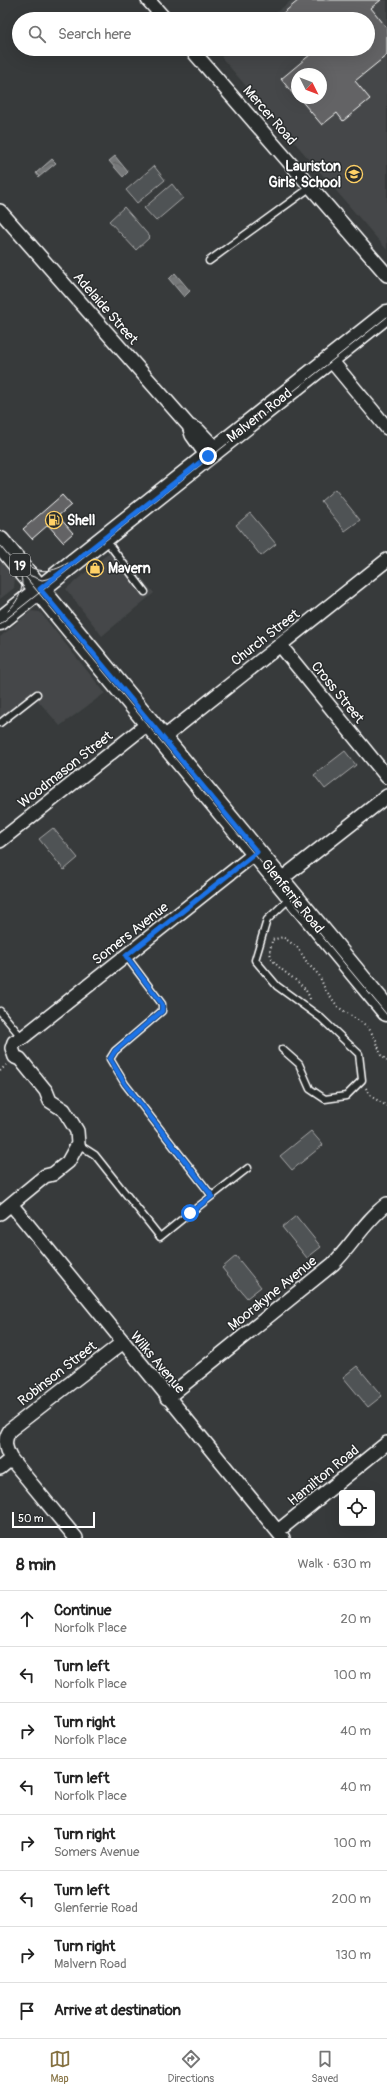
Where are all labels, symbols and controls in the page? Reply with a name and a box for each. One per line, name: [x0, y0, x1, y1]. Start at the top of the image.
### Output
search box: [12, 12, 375, 56]
icon: search: [26, 23, 48, 45]
text: Search here: [58, 25, 131, 44]
north arrow: [291, 68, 327, 104]
street label: Mercer Road: [239, 82, 300, 149]
place label: Lauriston Girls' School: [269, 158, 341, 191]
school or university icon: Lauriston Girls' School: [344, 164, 364, 184]
street label: Adelaide Street: [70, 269, 142, 348]
street label: Malvern Road: [223, 385, 295, 446]
route end: [199, 447, 217, 465]
fuel station icon: Shell: [44, 510, 64, 530]
place label: Shell: [67, 512, 95, 529]
road number: 19: [10, 554, 30, 576]
shop icon: Mavern: [85, 558, 105, 578]
place label: Mavern: [108, 560, 151, 577]
street label: Church Street: [228, 605, 303, 669]
street label: Cross Street: [308, 658, 368, 727]
street label: Woodmason Street: [15, 727, 116, 812]
street label: Glenferrie Road: [258, 856, 328, 937]
street label: Somers Avenue: [89, 898, 172, 968]
route start: [181, 1204, 199, 1222]
street label: Moorakyne Avenue: [224, 1252, 320, 1334]
street label: Wilks Avenue: [127, 1328, 189, 1397]
street label: Robinson Street: [15, 1337, 100, 1409]
street label: Hamilton Road: [284, 1441, 362, 1509]
map controls: [339, 1490, 375, 1526]
button: locate: [339, 1490, 375, 1526]
scale bar: [12, 1510, 95, 1529]
text: 50 m: [18, 1512, 44, 1525]
text: 8 min: [16, 1554, 56, 1575]
text: Walk · 630 m: [297, 1556, 371, 1572]
text: Continue: [54, 1601, 112, 1620]
icon: ahead: [16, 1608, 38, 1630]
text: 20 m: [340, 1611, 371, 1627]
text: Norfolk Place: [54, 1620, 127, 1636]
text: Turn left: [54, 1657, 110, 1676]
icon: left: [16, 1664, 38, 1686]
text: 100 m: [334, 1667, 371, 1683]
text: Norfolk Place: [54, 1676, 127, 1692]
text: Turn right: [54, 1713, 115, 1732]
icon: right: [16, 1720, 38, 1742]
text: 40 m: [340, 1723, 371, 1739]
text: Norfolk Place: [54, 1732, 127, 1748]
text: Turn left: [54, 1769, 110, 1788]
icon: left: [16, 1776, 38, 1798]
text: 40 m: [340, 1779, 371, 1795]
text: Norfolk Place: [54, 1788, 127, 1804]
text: Turn right: [54, 1825, 115, 1844]
icon: right: [16, 1832, 38, 1854]
text: 100 m: [334, 1835, 371, 1851]
text: Somers Avenue: [54, 1844, 139, 1860]
text: Turn left: [54, 1881, 110, 1900]
icon: left: [16, 1888, 38, 1910]
text: 200 m: [332, 1891, 371, 1907]
text: Glenferrie Road: [54, 1900, 138, 1916]
text: Turn right: [54, 1937, 115, 1956]
icon: right: [16, 1944, 38, 1966]
text: 130 m: [335, 1947, 371, 1963]
text: Malvern Road: [54, 1956, 127, 1972]
icon: arrive: [16, 2000, 38, 2022]
text: Arrive at destination: [54, 2001, 181, 2020]
tab: Map: [49, 2048, 71, 2085]
tab: Directions: [168, 2048, 214, 2085]
tab: Saved: [311, 2048, 338, 2085]

